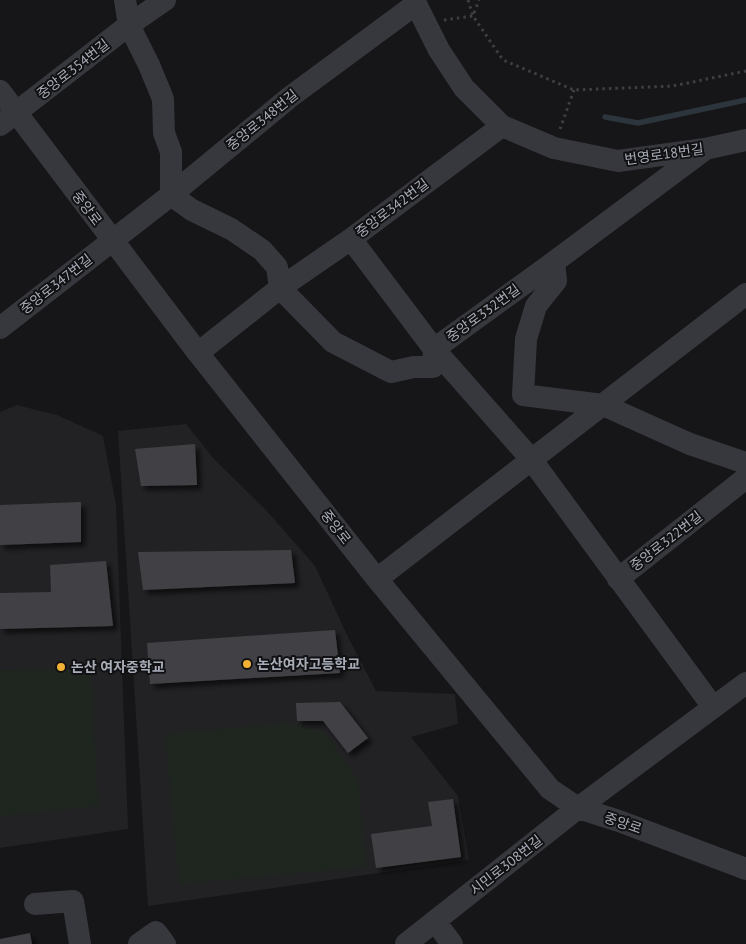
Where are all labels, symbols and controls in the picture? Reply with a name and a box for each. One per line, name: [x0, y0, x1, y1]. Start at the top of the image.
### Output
street label: 중앙로354번길: [33, 35, 113, 103]
street label: 중앙로348번길: [222, 86, 302, 154]
street label: 번영로18번길: [623, 140, 705, 168]
street label: 중앙로342번길: [352, 175, 432, 241]
street label: 중앙로: [68, 187, 106, 229]
street label: 중앙로347번길: [16, 250, 96, 318]
street label: 중앙로332번길: [442, 280, 524, 346]
street label: 중앙로: [317, 506, 355, 548]
street label: 중앙로322번길: [626, 507, 706, 575]
place label: 논산여자고등학교: [257, 655, 360, 673]
place label: 논산 여자중학교: [71, 658, 165, 676]
marker: 논산여자고등학교: [241, 658, 253, 670]
marker: 논산 여자중학교: [55, 661, 67, 673]
street label: 중앙로: [602, 808, 644, 838]
street label: 시민로308번길: [466, 831, 546, 899]

